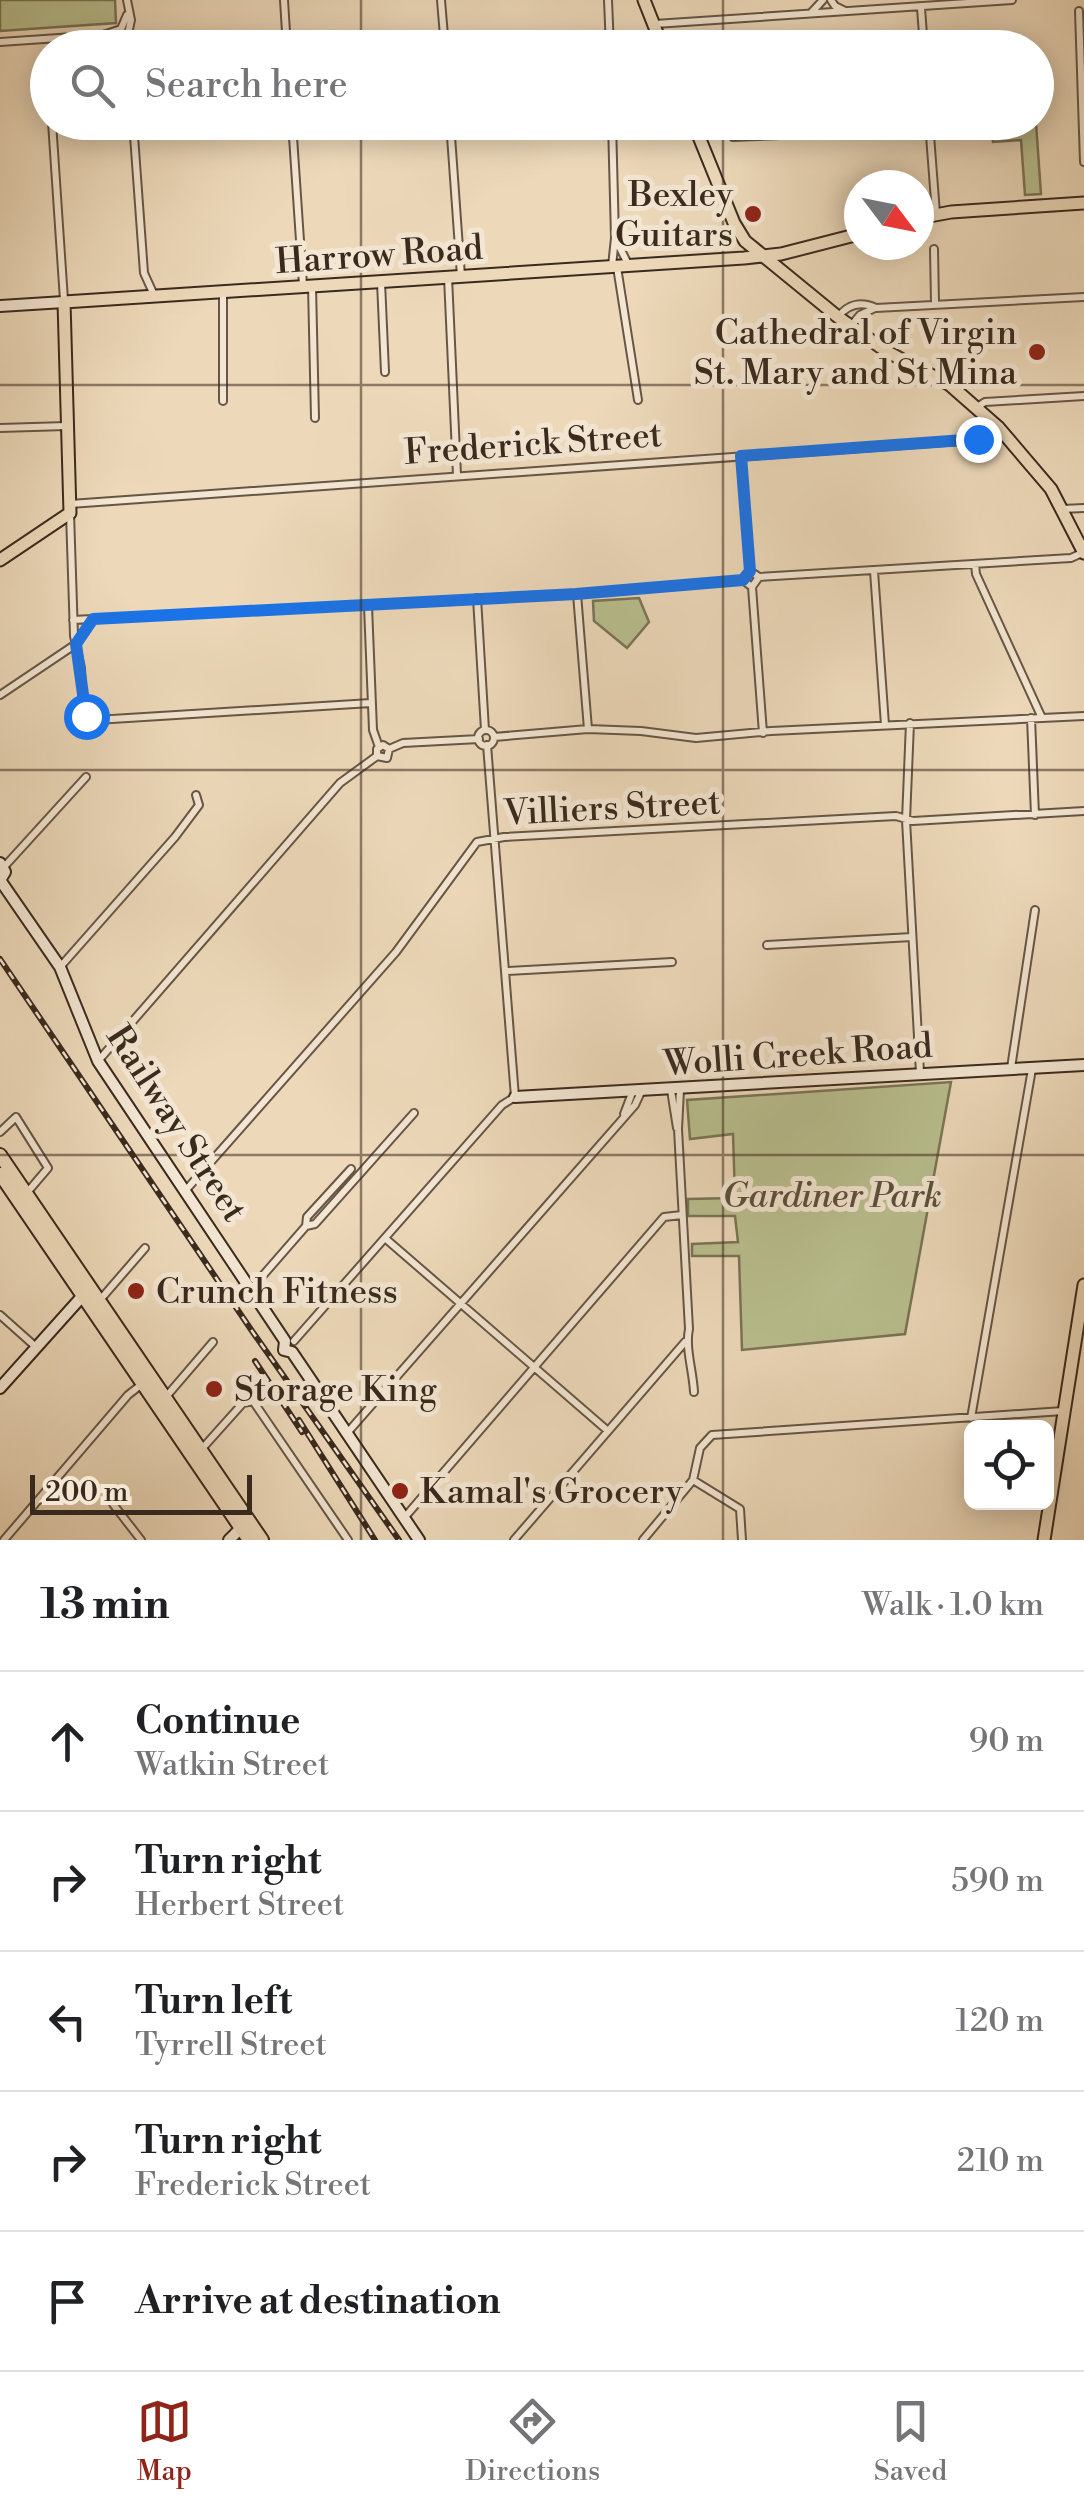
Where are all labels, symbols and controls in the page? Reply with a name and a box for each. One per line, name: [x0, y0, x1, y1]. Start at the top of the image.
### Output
search box: [30, 30, 1054, 140]
icon: search: [65, 58, 120, 113]
text: Search here: [145, 62, 348, 109]
north arrow: [844, 170, 934, 260]
place label: Bexley Guitars: [615, 174, 734, 257]
marker: Bexley Guitars: [742, 203, 764, 225]
street label: Harrow Road: [274, 227, 484, 284]
place label: Cathedral of Virgin St. Mary and St Mina: [694, 312, 1017, 395]
marker: Cathedral of Virgin St. Mary and St Mina: [1026, 341, 1048, 363]
street label: Frederick Street: [403, 414, 663, 475]
route end: [956, 417, 1002, 463]
route start: [64, 694, 110, 740]
street label: Villiers Street: [501, 781, 722, 836]
street label: Railway Street: [96, 1017, 255, 1230]
street label: Wolli Creek Road: [661, 1025, 934, 1086]
park label: Gardiner Park: [722, 1175, 942, 1218]
place label: Crunch Fitness: [156, 1271, 398, 1314]
marker: Crunch Fitness: [125, 1280, 147, 1302]
place label: Storage King: [234, 1369, 437, 1412]
marker: Storage King: [203, 1378, 225, 1400]
map controls: [964, 1420, 1054, 1510]
button: locate: [964, 1420, 1054, 1510]
scale bar: [30, 1470, 252, 1514]
place label: Kamal's Grocery: [420, 1471, 684, 1514]
text: 200 m: [45, 1475, 128, 1510]
marker: Kamal's Grocery: [389, 1480, 411, 1502]
text: 13 min: [40, 1579, 170, 1632]
text: Walk · 1.0 km: [862, 1585, 1044, 1625]
text: Continue: [135, 1698, 300, 1745]
icon: ahead: [40, 1714, 95, 1769]
text: 90 m: [969, 1721, 1044, 1761]
text: Watkin Street: [135, 1745, 329, 1785]
text: Turn right: [135, 1838, 321, 1885]
icon: right: [40, 1854, 95, 1909]
text: 590 m: [951, 1861, 1044, 1901]
text: Herbert Street: [135, 1885, 344, 1925]
text: Turn left: [135, 1978, 292, 2025]
icon: left: [40, 1994, 95, 2049]
text: 120 m: [955, 2001, 1044, 2041]
text: Tyrrell Street: [135, 2025, 327, 2065]
text: Turn right: [135, 2118, 321, 2165]
icon: right: [40, 2134, 95, 2189]
text: 210 m: [957, 2141, 1044, 2181]
text: Frederick Street: [135, 2165, 371, 2205]
icon: arrive: [40, 2274, 95, 2329]
text: Arrive at destination: [135, 2278, 501, 2325]
tab: Map: [137, 2394, 192, 2489]
tab: Directions: [465, 2394, 600, 2489]
tab: Saved: [874, 2394, 947, 2489]

